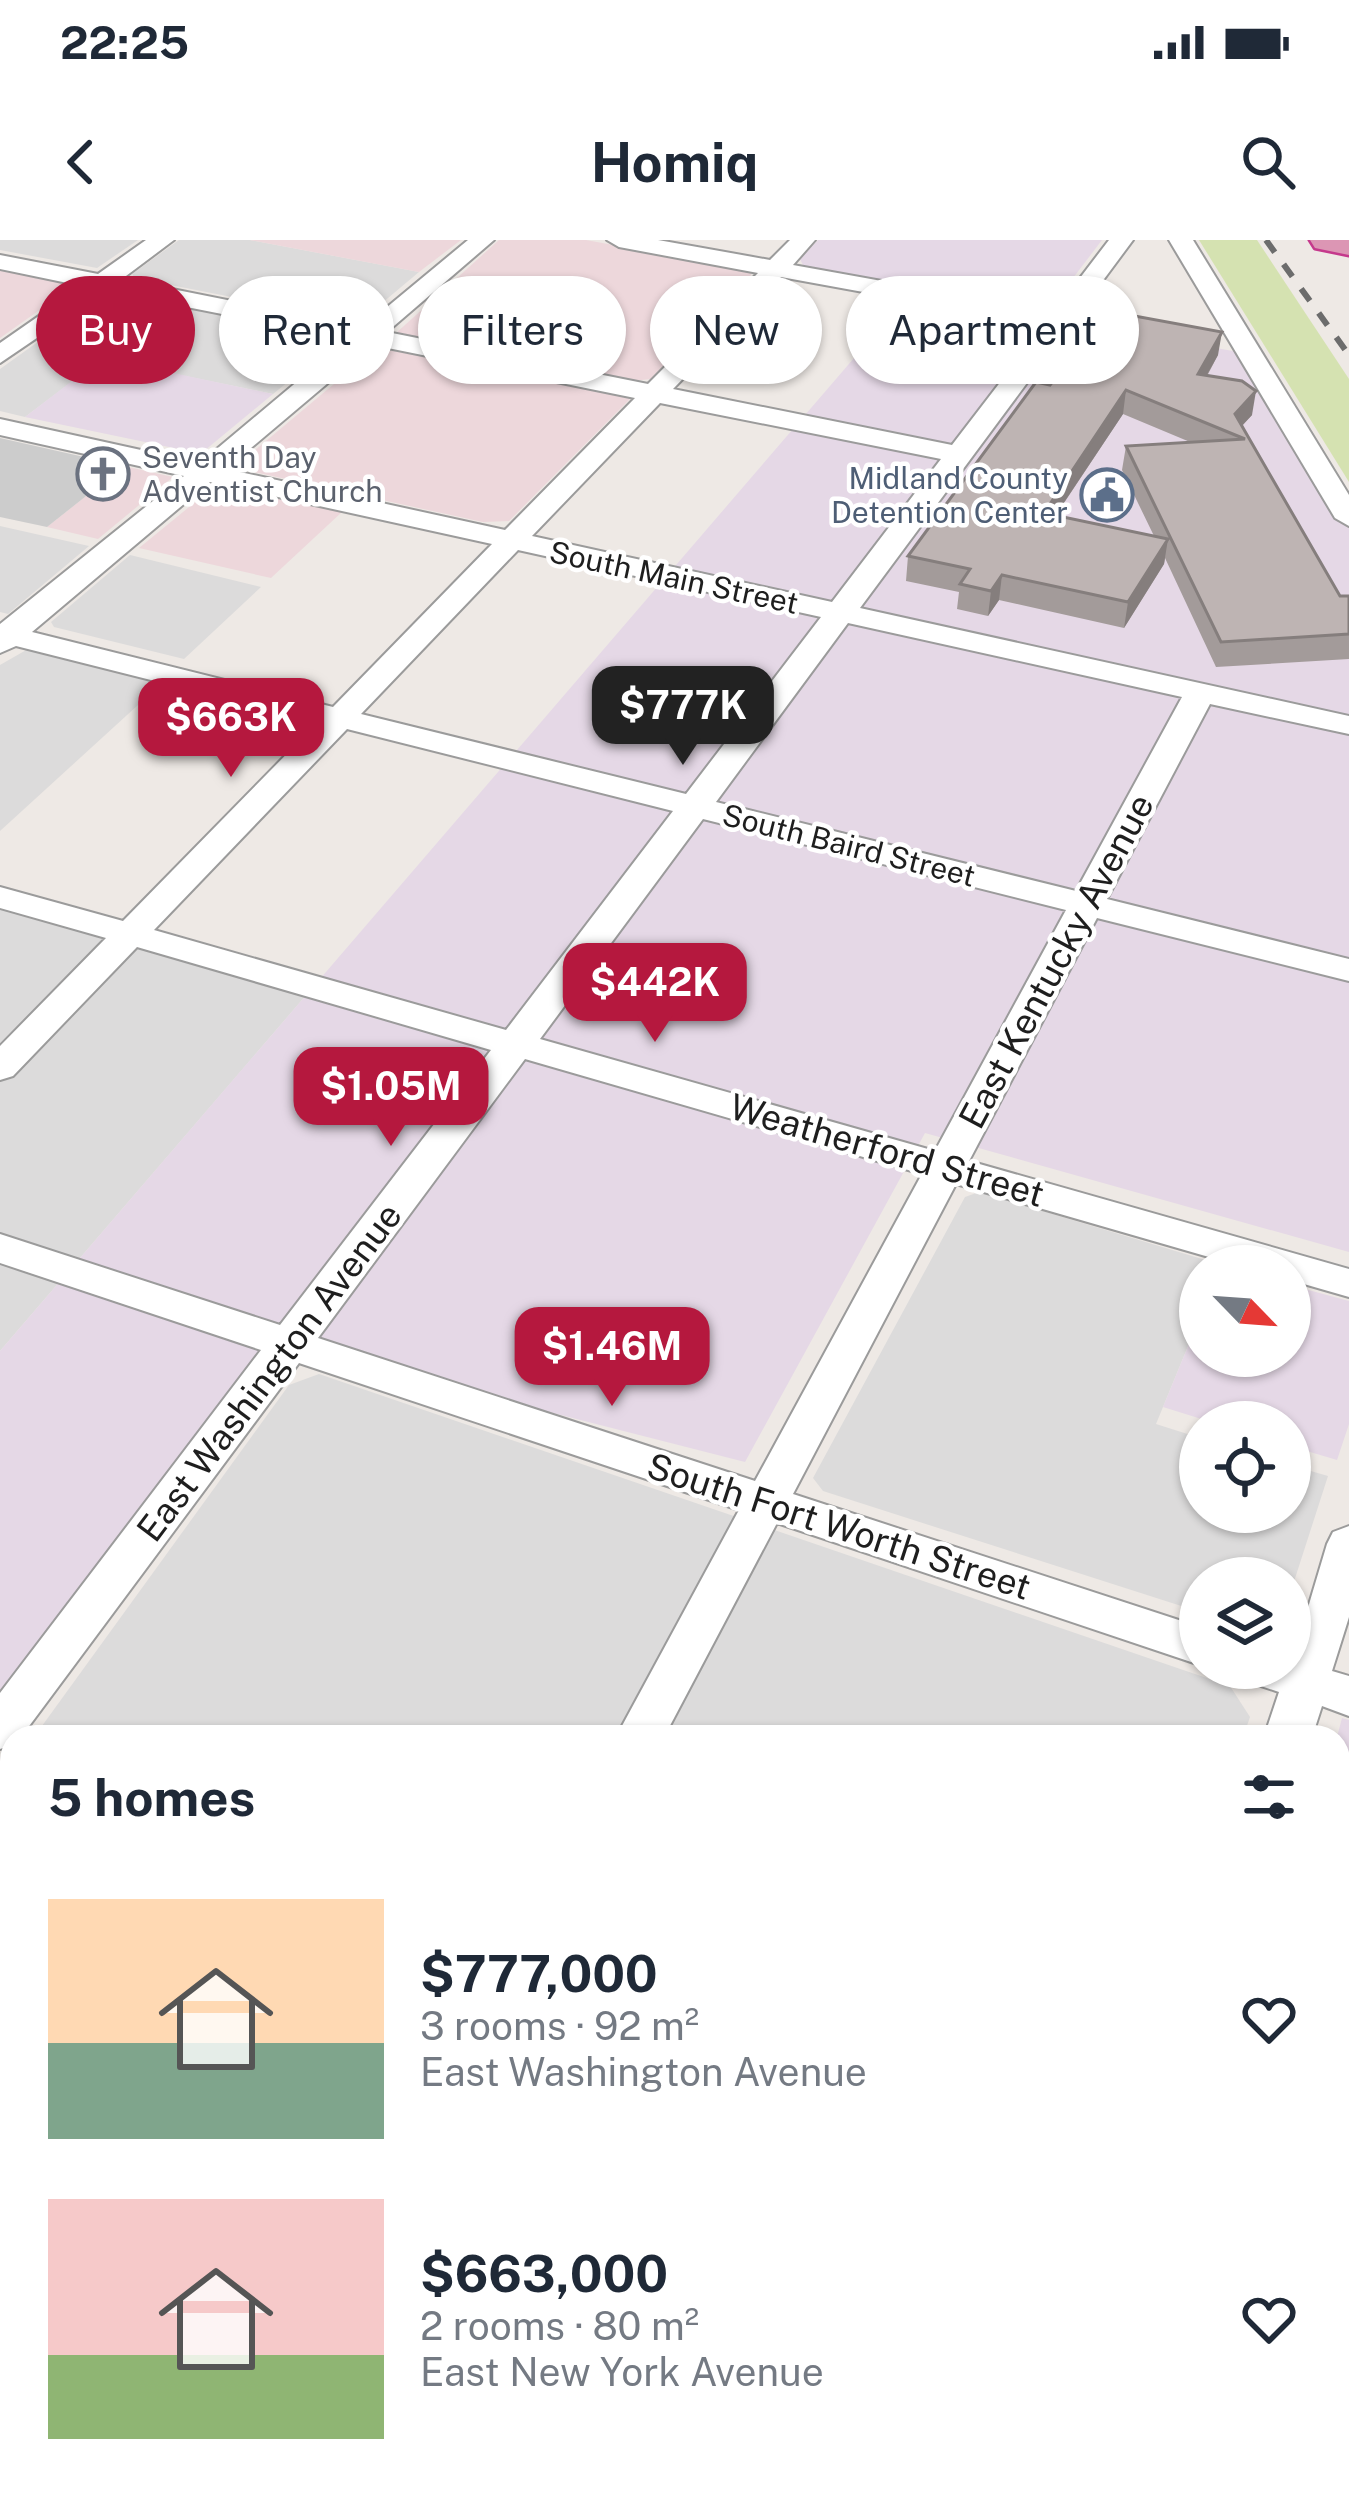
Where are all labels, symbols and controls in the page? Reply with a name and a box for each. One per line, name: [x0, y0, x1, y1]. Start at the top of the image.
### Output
text: 22:25: [60, 16, 189, 69]
icon: back: [48, 129, 114, 195]
icon: search: [1235, 129, 1301, 195]
text: Homiq: [591, 131, 758, 194]
chip: Buy: [36, 276, 195, 384]
chip: Rent: [219, 276, 394, 384]
chip: Filters: [418, 276, 626, 384]
chip: New: [650, 276, 822, 384]
chip: Apartment: [846, 276, 1139, 384]
place label: Seventh Day Adventist Church: [142, 439, 383, 509]
church icon: Seventh Day Adventist Church: [75, 446, 131, 502]
place label: Midland County Detention Center: [831, 460, 1068, 530]
public building icon: Midland County Detention Center: [1079, 467, 1135, 523]
street label: South Main Street: [546, 533, 802, 621]
pin: $777K: [599, 666, 767, 768]
pin: $663K: [147, 678, 315, 780]
text: $777K: [619, 682, 747, 728]
text: $663K: [165, 694, 297, 740]
street label: East Kentucky Avenue: [950, 787, 1162, 1135]
street label: South Baird Street: [719, 796, 979, 894]
pin: $442K: [571, 943, 739, 1045]
text: $442K: [590, 959, 720, 1005]
pin: $1.05M: [293, 1047, 489, 1149]
text: $1.05M: [321, 1063, 462, 1109]
street label: Weatherford Street: [725, 1085, 1049, 1215]
street label: East Washington Avenue: [128, 1195, 410, 1549]
north arrow: [1179, 1245, 1311, 1377]
map controls: [1179, 1245, 1311, 1689]
pin: $1.46M: [514, 1307, 710, 1409]
text: $1.46M: [542, 1323, 682, 1369]
button: locate: [1179, 1401, 1311, 1533]
street label: South Fort Worth Street: [642, 1444, 1036, 1608]
button: layers: [1179, 1557, 1311, 1689]
icon: filters: [1236, 1764, 1302, 1830]
text: 5 homes: [48, 1768, 255, 1827]
text: $777,000: [420, 1944, 658, 2003]
icon: home: [144, 1947, 288, 2091]
icon: heart: [1236, 1986, 1302, 2052]
text: 3 rooms · 92 m²: [420, 2003, 699, 2049]
text: East Washington Avenue: [420, 2049, 867, 2095]
text: $663,000: [420, 2244, 668, 2303]
icon: home: [144, 2247, 288, 2391]
icon: heart: [1236, 2286, 1302, 2352]
text: 2 rooms · 80 m²: [420, 2303, 699, 2349]
text: East New York Avenue: [420, 2349, 824, 2395]

